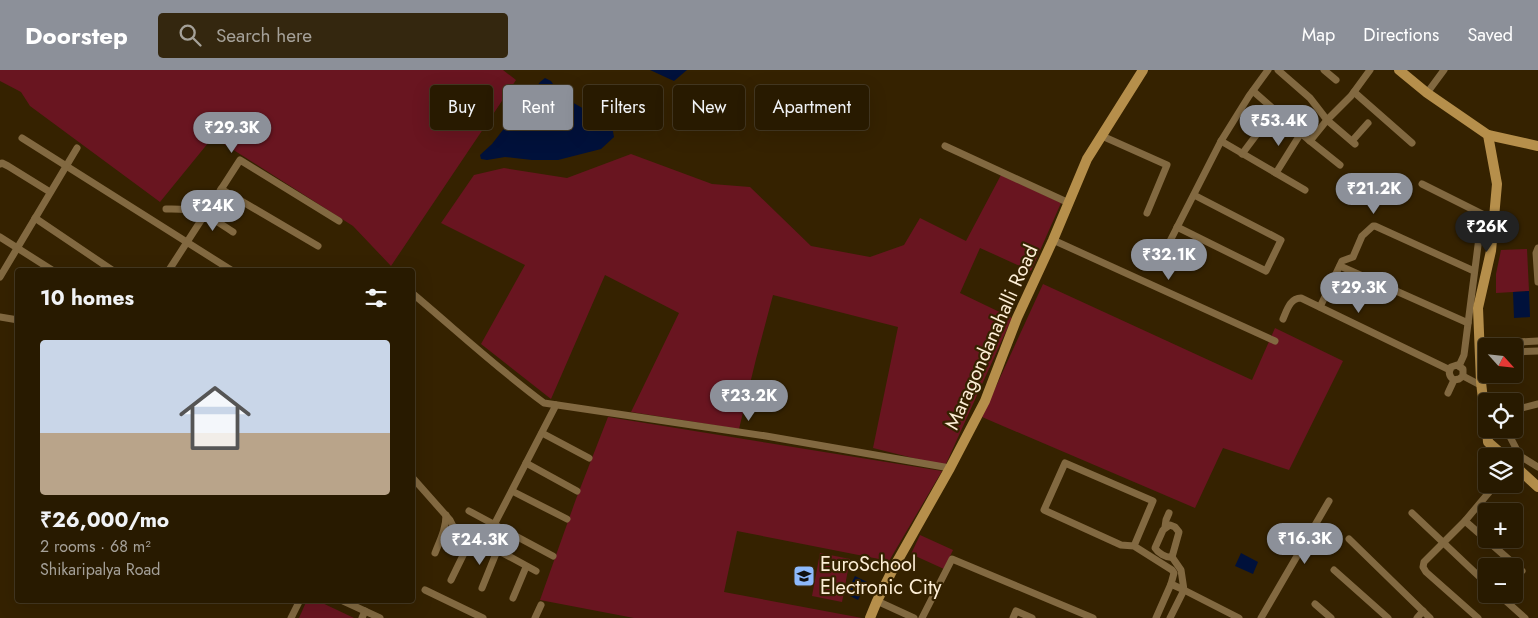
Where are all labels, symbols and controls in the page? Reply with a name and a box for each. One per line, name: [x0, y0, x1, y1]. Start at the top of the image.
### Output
search box: [158, 13, 508, 58]
text: Doorstep: [25, 18, 128, 53]
icon: search: [176, 21, 204, 49]
text: Search here: [216, 22, 312, 49]
text: Map: [1302, 22, 1335, 48]
text: Directions: [1363, 22, 1439, 48]
text: Saved: [1467, 22, 1513, 48]
chip: Buy: [430, 85, 493, 130]
chip: Rent: [503, 85, 573, 130]
chip: Filters: [583, 85, 663, 130]
chip: New: [673, 85, 745, 130]
chip: Apartment: [755, 85, 869, 130]
pin: ₹53.4K: [1238, 104, 1320, 147]
text: ₹53.4K: [1251, 109, 1307, 132]
pin: ₹29.3K: [191, 112, 273, 154]
text: ₹29.3K: [204, 116, 260, 139]
pin: ₹21.2K: [1333, 172, 1415, 215]
text: ₹21.2K: [1347, 177, 1401, 200]
pin: ₹24K: [183, 190, 243, 232]
text: ₹24K: [192, 194, 234, 217]
pin: ₹26K: [1457, 210, 1517, 253]
text: ₹26K: [1466, 215, 1508, 238]
pin: ₹32.1K: [1128, 238, 1210, 281]
street label: Maragondanahalli Road: [938, 240, 1045, 434]
text: ₹32.1K: [1142, 243, 1196, 266]
pin: ₹29.3K: [1318, 272, 1400, 314]
text: ₹29.3K: [1331, 276, 1387, 299]
text: 10 homes: [40, 283, 134, 313]
icon: filters: [362, 284, 390, 312]
north arrow: [1478, 338, 1522, 382]
map controls: [1478, 338, 1523, 603]
icon: home: [170, 373, 260, 463]
pin: ₹23.2K: [708, 380, 790, 422]
text: ₹23.2K: [721, 384, 777, 407]
button: locate: [1478, 393, 1523, 438]
button: layers: [1478, 448, 1523, 493]
button: +: [1478, 503, 1523, 548]
text: ₹26,000/mo: [40, 505, 169, 535]
pin: ₹16.3K: [1264, 522, 1346, 565]
pin: ₹24.3K: [439, 524, 521, 566]
text: ₹16.3K: [1278, 527, 1332, 550]
text: ₹24.3K: [451, 528, 509, 551]
text: 2 rooms · 68 m²: [40, 535, 151, 558]
place label: EuroSchool Electronic City: [820, 550, 942, 602]
text: Shikaripalya Road: [40, 558, 160, 581]
button: −: [1478, 558, 1523, 603]
school or university icon: EuroSchool Electronic City: [792, 564, 816, 588]

